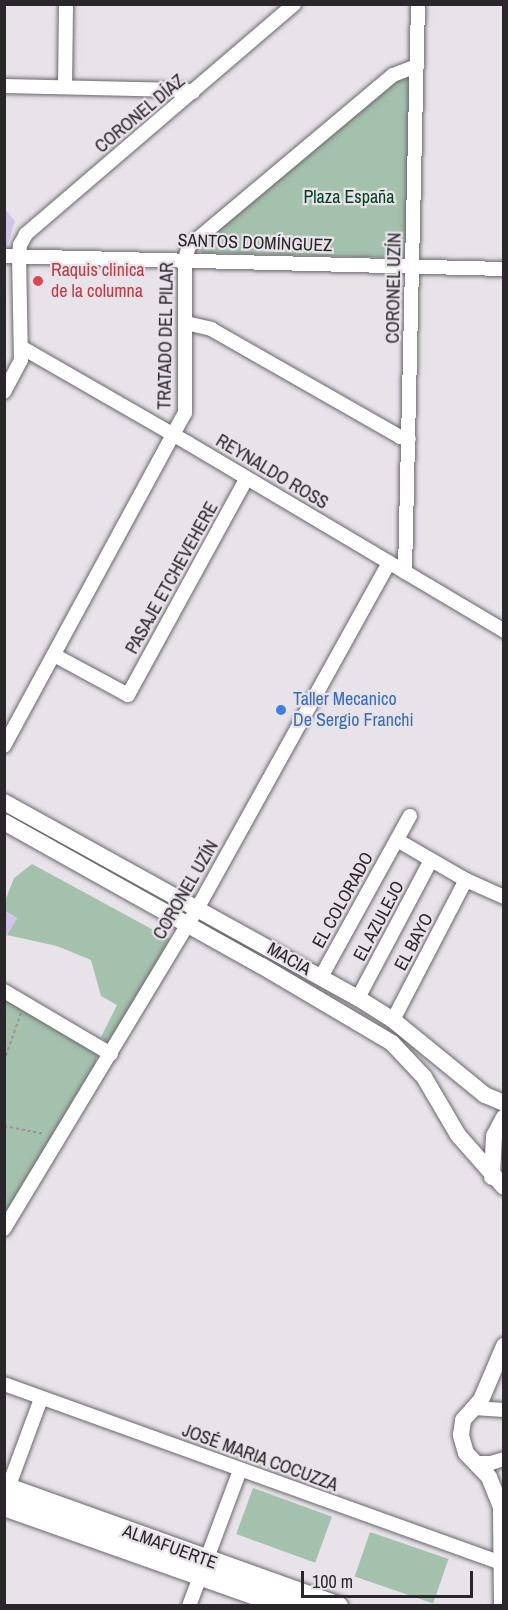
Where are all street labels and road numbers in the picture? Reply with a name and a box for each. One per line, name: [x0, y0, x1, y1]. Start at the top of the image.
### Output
street label: CORONEL DÍAZ: [91, 70, 189, 158]
street label: SANTOS DOMÍNGUEZ: [177, 230, 333, 256]
street label: CORONEL UZÍN: [382, 232, 406, 344]
street label: TRATADO DEL PILAR: [154, 262, 178, 410]
street label: REYNALDO ROSS: [212, 430, 332, 514]
street label: PASAJE ETCHEVEHERE: [121, 498, 223, 658]
street label: CORONEL UZÍN: [149, 836, 223, 944]
street label: EL COLORADO: [308, 848, 378, 952]
street label: EL AZULEJO: [349, 877, 409, 965]
street label: EL BAYO: [390, 910, 438, 974]
street label: MACIA: [263, 938, 315, 980]
street label: JOSÉ MARIA COCUZZA: [179, 1420, 341, 1496]
street label: ALMAFUERTE: [120, 1520, 220, 1574]

